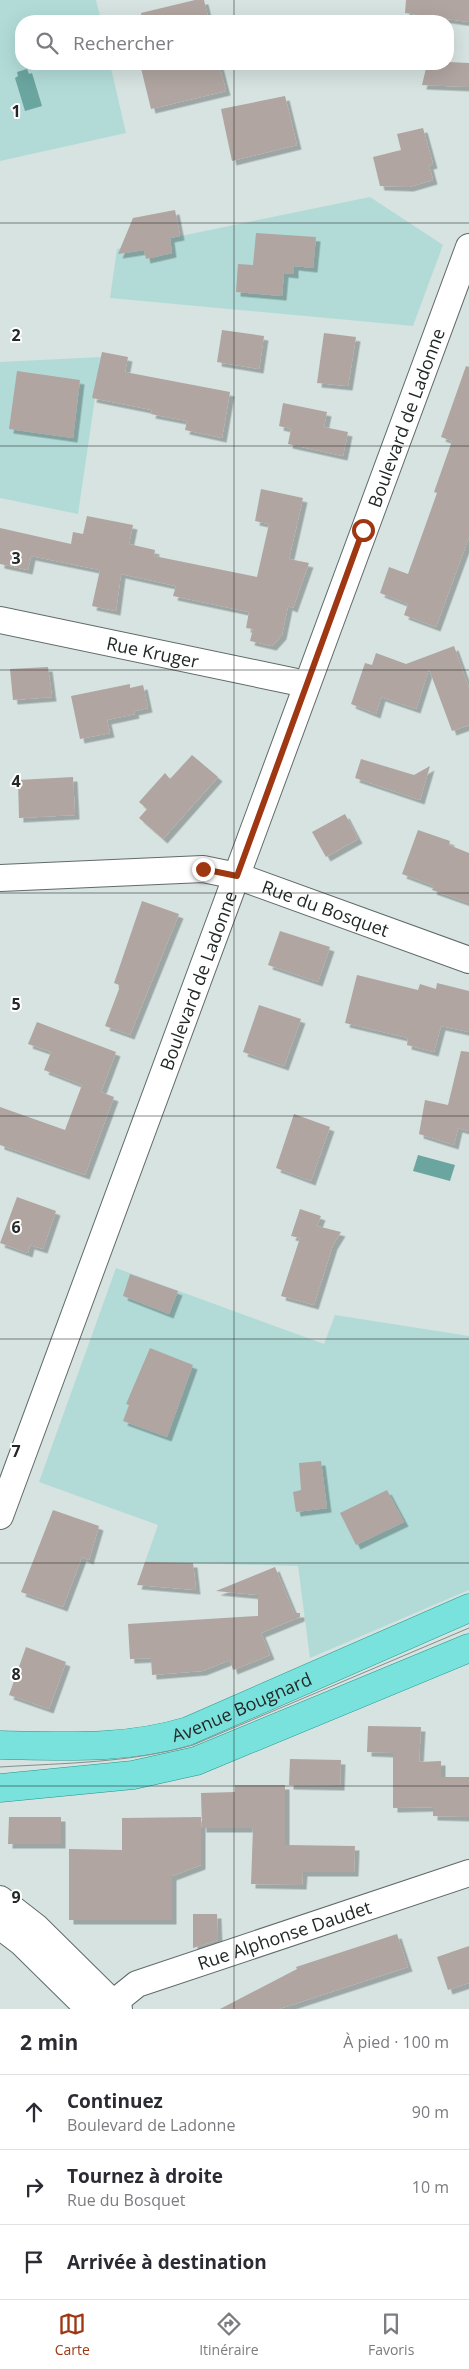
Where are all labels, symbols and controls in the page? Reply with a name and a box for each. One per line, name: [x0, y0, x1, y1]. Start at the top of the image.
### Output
search box: [15, 15, 454, 70]
icon: search: [33, 29, 61, 57]
text: Rechercher: [73, 30, 174, 56]
text: 1: [11, 100, 21, 122]
text: 2: [11, 324, 21, 346]
street label: Boulevard de Ladonne: [362, 325, 450, 511]
route start: [352, 519, 375, 542]
text: 3: [11, 547, 21, 569]
street label: Rue Kruger: [104, 631, 202, 673]
text: 4: [11, 770, 21, 792]
route end: [192, 858, 215, 881]
street label: Rue du Bosquet: [259, 874, 392, 942]
street label: Boulevard de Ladonne: [154, 887, 242, 1073]
text: 5: [11, 993, 21, 1015]
text: 6: [11, 1216, 21, 1238]
text: 7: [11, 1440, 21, 1462]
text: 8: [11, 1663, 21, 1685]
street label: Avenue Bougnard: [169, 1666, 315, 1747]
text: 9: [11, 1886, 21, 1908]
street label: Rue Alphonse Daudet: [194, 1895, 374, 1975]
text: 2 min: [20, 2028, 78, 2056]
text: À pied · 100 m: [343, 2031, 449, 2053]
text: Continuez: [67, 2088, 163, 2114]
icon: ahead: [20, 2098, 48, 2126]
text: 90 m: [412, 2101, 449, 2123]
text: Boulevard de Ladonne: [67, 2114, 235, 2136]
text: Tournez à droite: [67, 2163, 223, 2189]
icon: right: [20, 2173, 48, 2201]
text: 10 m: [412, 2176, 449, 2198]
text: Rue du Bosquet: [67, 2189, 185, 2211]
icon: arrive: [20, 2248, 48, 2276]
text: Arrivée à destination: [67, 2249, 267, 2275]
tab: Carte: [55, 2310, 90, 2359]
tab: Itinéraire: [199, 2310, 259, 2359]
tab: Favoris: [368, 2310, 414, 2359]

